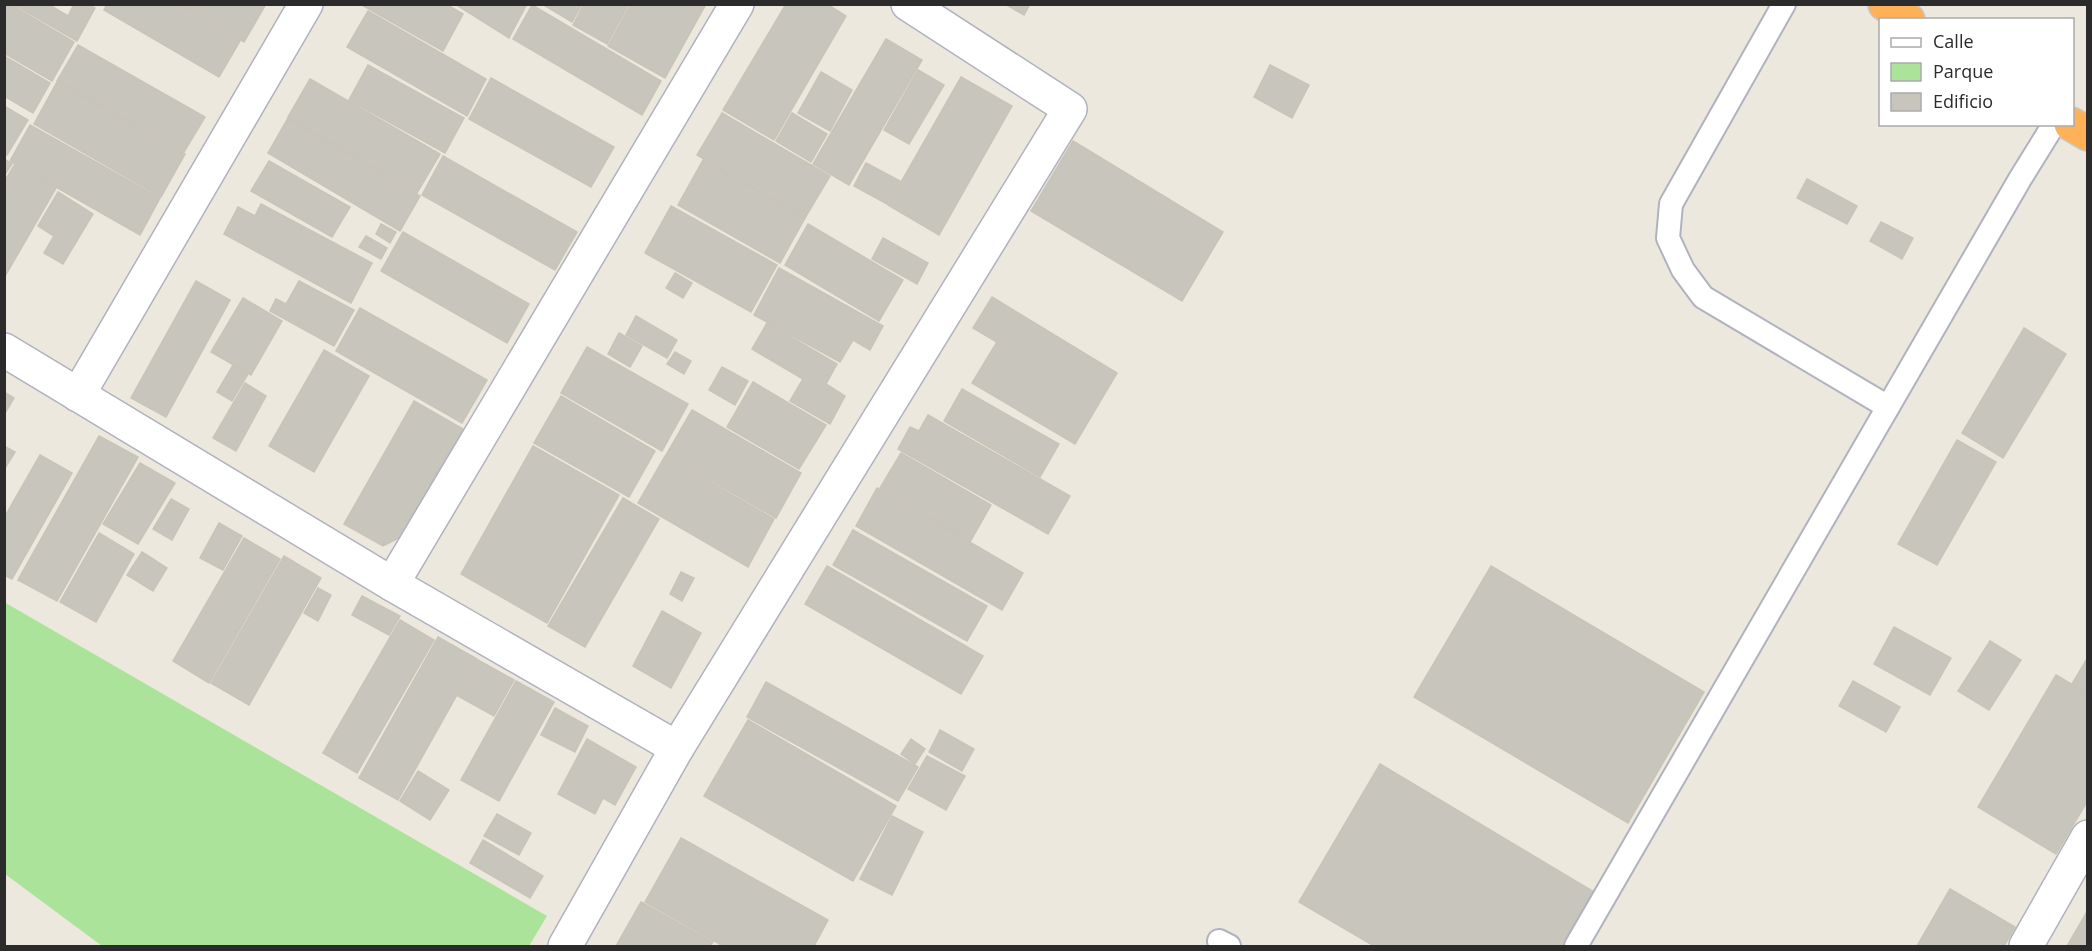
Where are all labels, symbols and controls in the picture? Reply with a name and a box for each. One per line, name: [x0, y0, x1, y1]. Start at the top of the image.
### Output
legend: [1879, 18, 2074, 126]
text: Calle: [1933, 29, 1974, 53]
text: Parque: [1933, 59, 1993, 83]
text: Edificio: [1933, 89, 1993, 113]

